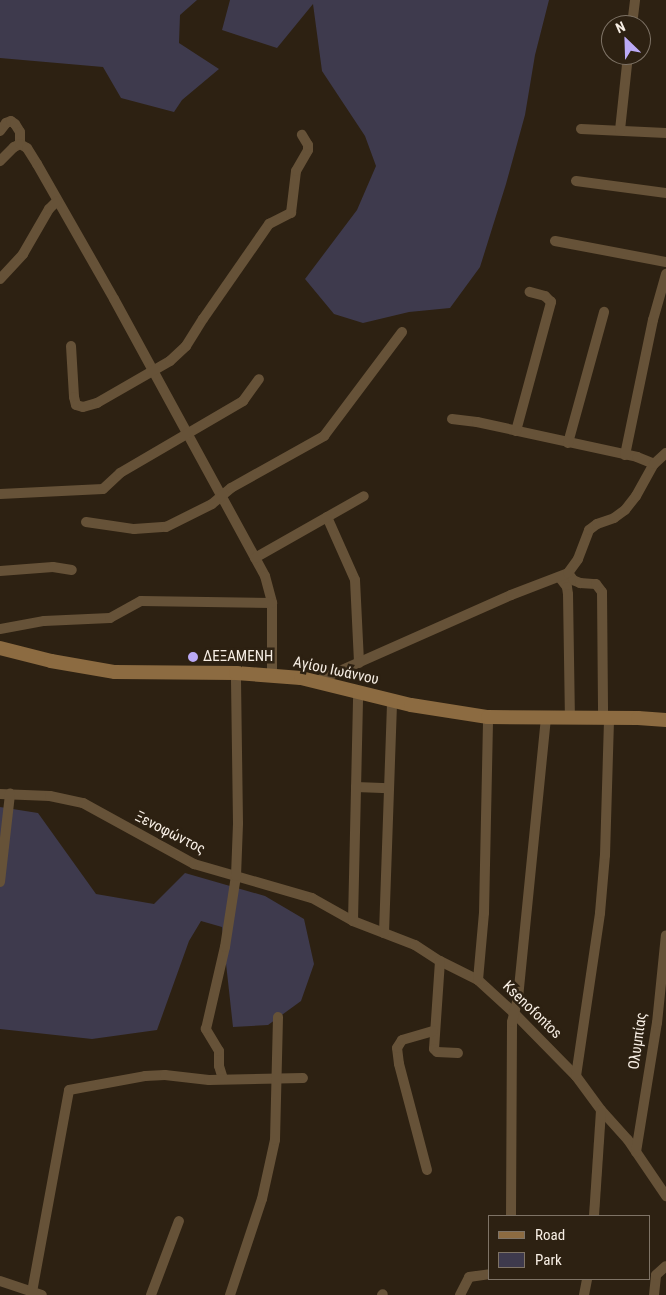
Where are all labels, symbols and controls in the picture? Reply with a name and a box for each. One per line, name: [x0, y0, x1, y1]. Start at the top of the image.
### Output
north arrow: [601, 15, 651, 65]
text: N: [613, 18, 627, 36]
place label: ΔΕΞΑΜΕΝΗ: [203, 648, 273, 666]
marker: ΔΕΞΑΜΕΝΗ: [187, 651, 199, 663]
street label: Αγίου Ιωάννου: [292, 653, 380, 689]
street label: Ξενοφώντος: [132, 808, 208, 858]
street label: Ksenofontos: [499, 977, 565, 1043]
street label: Ολυμπίας: [625, 1011, 651, 1071]
legend: [488, 1215, 651, 1280]
text: Road: [535, 1226, 565, 1244]
text: Park: [535, 1251, 562, 1269]

